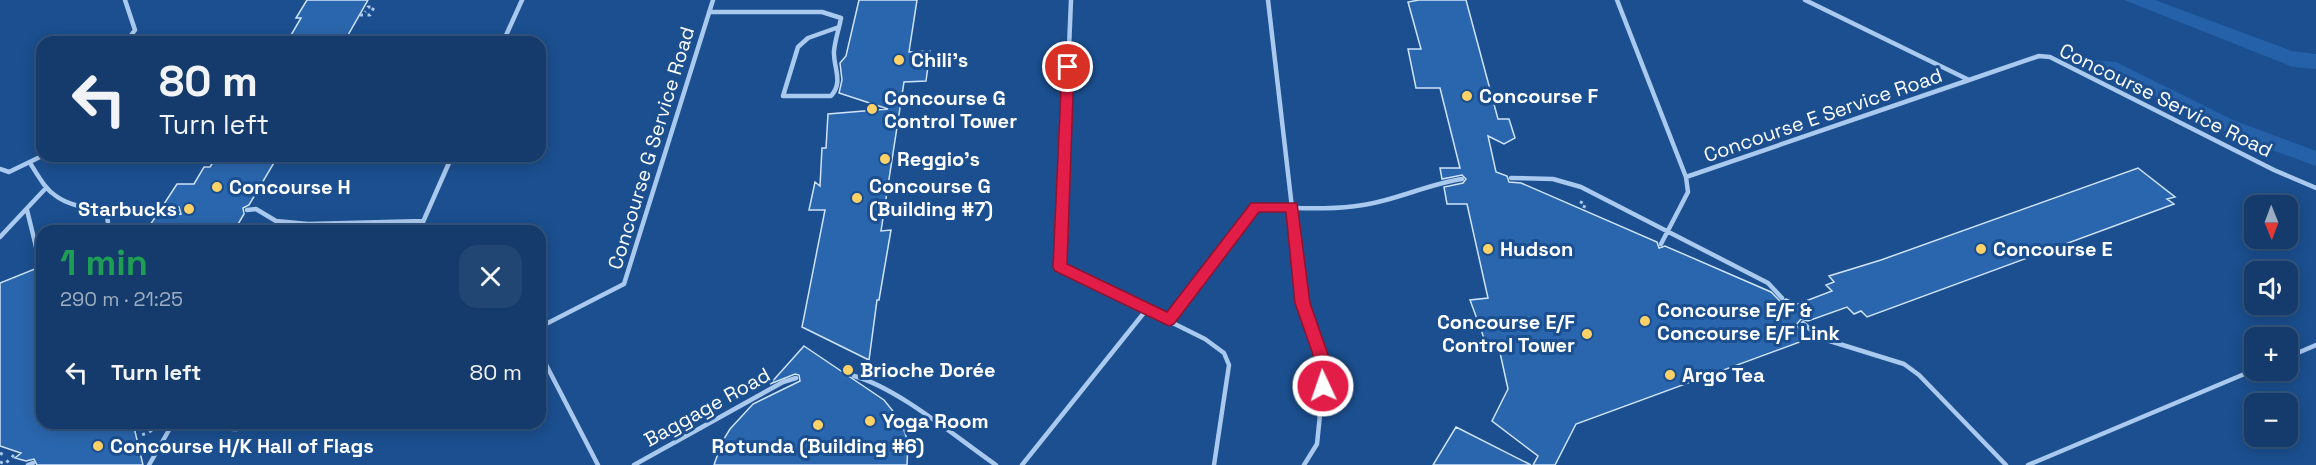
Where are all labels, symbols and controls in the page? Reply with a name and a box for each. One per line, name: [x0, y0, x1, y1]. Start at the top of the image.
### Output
street label: Concourse G Service Road: [602, 23, 700, 273]
street label: Concourse Service Road: [2055, 37, 2277, 163]
pin: [1042, 41, 1093, 92]
place label: Chili's: [911, 47, 968, 73]
icon: arrive: [1051, 50, 1084, 83]
marker: Chili's: [892, 53, 906, 67]
text: 80 m: [159, 55, 258, 108]
icon: left: [60, 60, 138, 138]
street label: Concourse E Service Road: [1700, 62, 1946, 168]
place label: Concourse F: [1479, 83, 1599, 109]
place label: Concourse G Control Tower: [884, 85, 1017, 134]
marker: Concourse F: [1460, 89, 1474, 103]
marker: Concourse G Control Tower: [865, 102, 879, 116]
text: Turn left: [159, 107, 269, 142]
place label: Reggio’s: [897, 146, 980, 172]
marker: Reggio’s: [878, 152, 892, 166]
place label: Concourse G (Building #7): [869, 173, 993, 222]
place label: Concourse H: [229, 174, 351, 200]
marker: Concourse H: [210, 180, 224, 194]
marker: Concourse G (Building #7): [850, 191, 864, 205]
north arrow: [2244, 195, 2298, 249]
map controls: [2244, 195, 2298, 447]
place label: Starbucks: [78, 196, 177, 222]
marker: Starbucks: [182, 202, 196, 216]
place label: Hudson: [1500, 236, 1573, 262]
place label: Concourse E: [1993, 236, 2113, 262]
text: 1 min: [60, 240, 148, 286]
marker: Hudson: [1481, 242, 1495, 256]
marker: Concourse E: [1974, 242, 1988, 256]
button: close: [459, 245, 522, 308]
button: sound: [2244, 261, 2298, 315]
text: 290 m · 21:25: [60, 286, 183, 312]
place label: Concourse E/F & Concourse E/F Link: [1657, 297, 1840, 346]
place label: Concourse E/F Control Tower: [1437, 309, 1575, 358]
marker: Concourse E/F & Concourse E/F Link: [1638, 314, 1652, 328]
marker: Concourse E/F Control Tower: [1580, 327, 1594, 341]
button: +: [2244, 327, 2298, 381]
position arrow: [1291, 354, 1355, 418]
icon: left: [60, 356, 93, 389]
place label: Brioche Dorée: [860, 357, 996, 383]
text: Turn left: [111, 358, 201, 386]
text: 80 m: [470, 358, 522, 386]
street label: Baggage Road: [639, 362, 775, 452]
place label: Argo Tea: [1682, 362, 1765, 388]
marker: Brioche Dorée: [841, 363, 855, 377]
marker: Argo Tea: [1663, 368, 1677, 382]
button: −: [2244, 393, 2298, 447]
place label: Yoga Room: [882, 408, 989, 434]
marker: Yoga Room: [863, 414, 877, 428]
marker: Rotunda (Building #6): [811, 418, 825, 432]
place label: Concourse H/K Hall of Flags: [110, 433, 374, 459]
place label: Rotunda (Building #6): [712, 433, 924, 459]
marker: Concourse H/K Hall of Flags: [91, 439, 105, 453]

